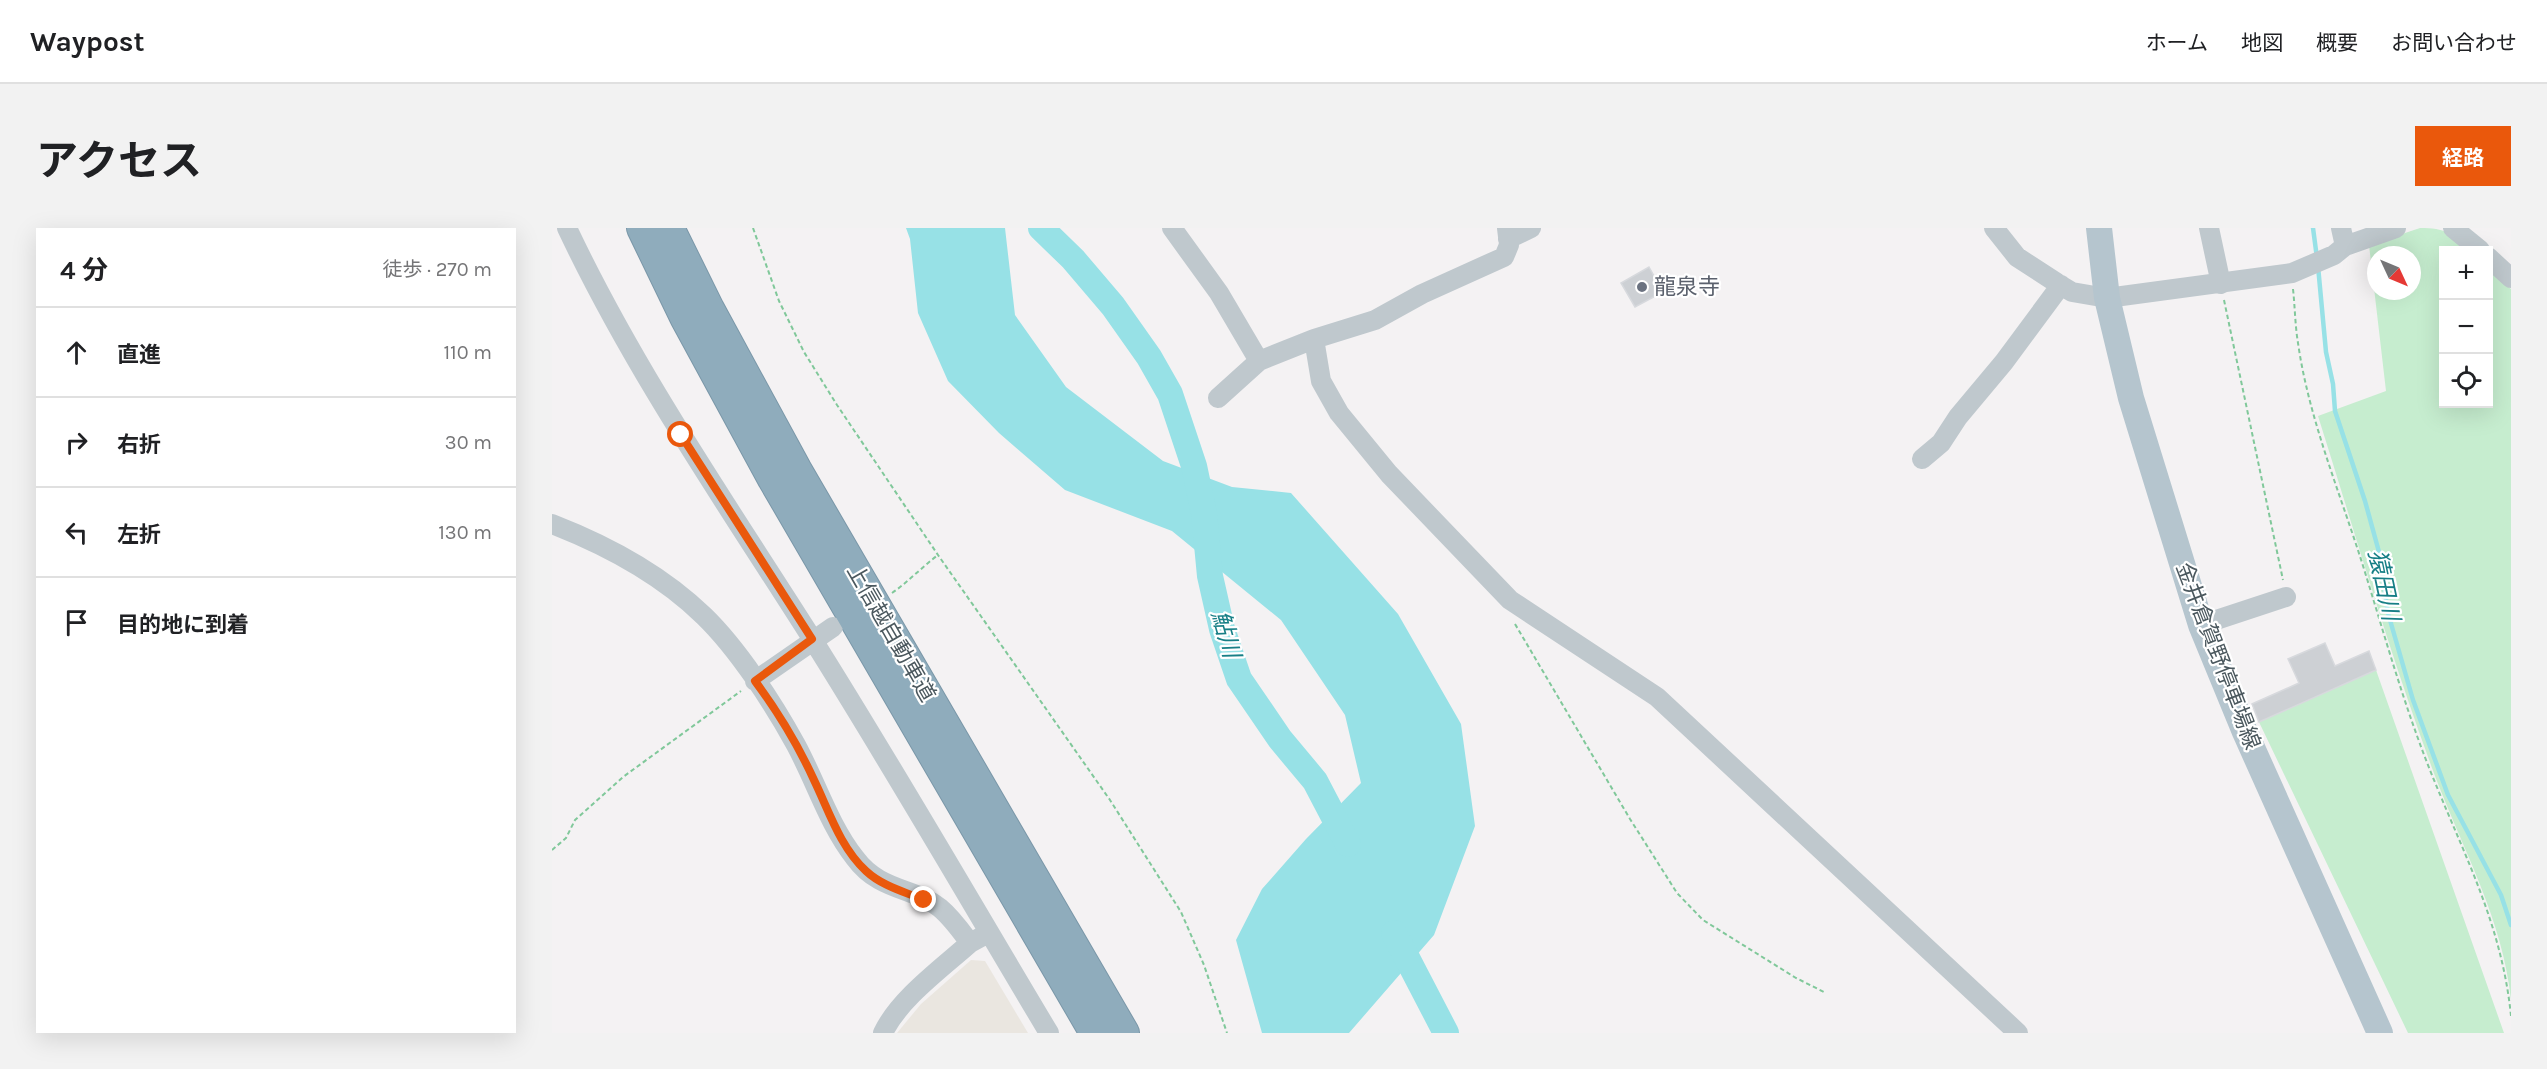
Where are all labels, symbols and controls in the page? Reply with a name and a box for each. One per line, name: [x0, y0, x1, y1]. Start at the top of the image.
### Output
text: Waypost: [30, 25, 145, 58]
text: ホーム: [2146, 31, 2208, 55]
text: 地図: [2241, 31, 2283, 55]
text: 概要: [2316, 31, 2358, 55]
text: お問い合わせ: [2391, 31, 2517, 55]
button: 経路: [2415, 126, 2511, 186]
text: アクセス: [36, 136, 202, 186]
north arrow: [2367, 246, 2421, 300]
map controls: [2439, 246, 2493, 408]
button: +: [2439, 246, 2493, 300]
text: 4 分: [60, 255, 108, 286]
text: 徒歩 · 270 m: [383, 258, 492, 281]
place label: 龍泉寺: [1654, 274, 1720, 300]
marker: 龍泉寺: [1635, 280, 1649, 294]
button: −: [2439, 300, 2493, 354]
icon: ahead: [60, 336, 93, 369]
text: 110 m: [443, 341, 492, 364]
text: 直進: [117, 342, 161, 368]
button: locate: [2439, 354, 2493, 408]
route start: [667, 421, 693, 447]
icon: right: [60, 426, 93, 459]
text: 30 m: [445, 431, 492, 454]
text: 右折: [117, 432, 161, 458]
icon: left: [60, 516, 93, 549]
text: 130 m: [438, 521, 492, 544]
text: 左折: [117, 522, 161, 548]
water label: 猿田川: [2363, 547, 2406, 626]
street label: 金井倉賀野停車場線: [2170, 559, 2266, 753]
street label: 上信越自動車道: [841, 560, 941, 706]
icon: arrive: [60, 606, 93, 639]
water label: 鮎川: [1206, 607, 1247, 664]
text: 目的地に到着: [117, 612, 249, 638]
route end: [910, 886, 936, 912]

